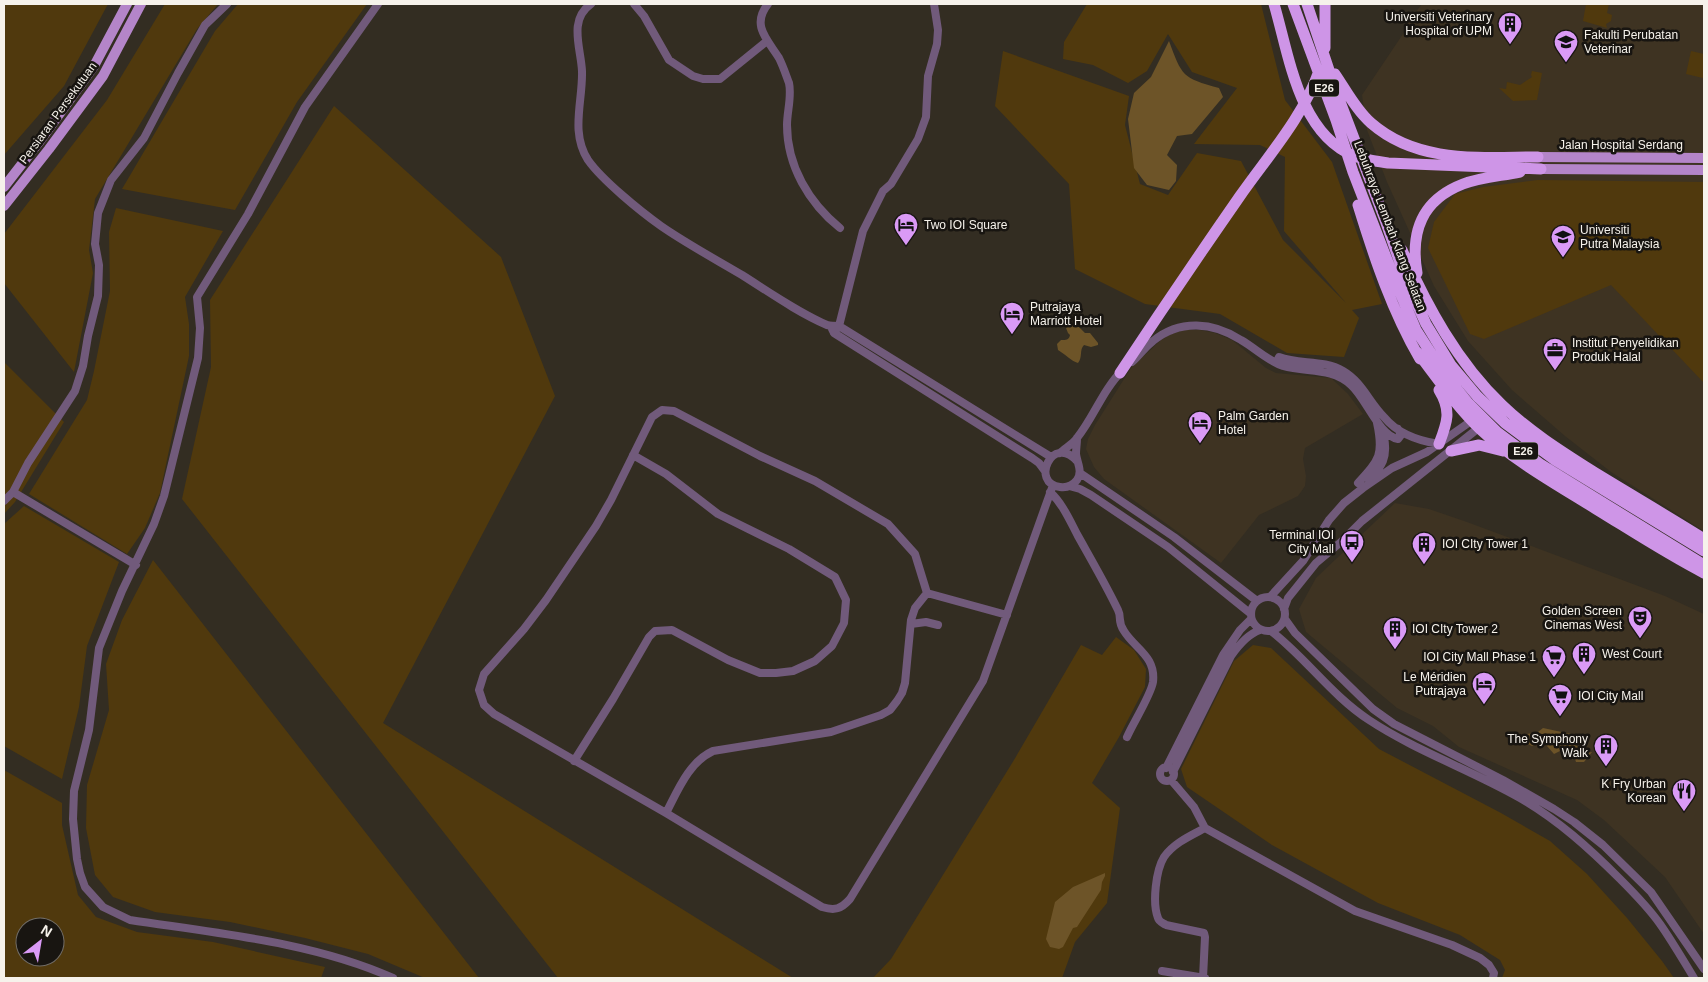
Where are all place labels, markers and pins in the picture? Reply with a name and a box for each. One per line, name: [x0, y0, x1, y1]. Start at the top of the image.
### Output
place label: Universiti Veterinary Hospital of UPM: [1385, 10, 1492, 38]
building icon: Universiti Veterinary Hospital of UPM: [1497, 11, 1523, 45]
place label: Fakulti Perubatan Veterinar: [1584, 28, 1678, 56]
school or university icon: Fakulti Perubatan Veterinar: [1553, 29, 1579, 63]
hotel icon: Two IOI Square: [893, 212, 919, 246]
place label: Two IOI Square: [924, 218, 1008, 232]
place label: Universiti Putra Malaysia: [1580, 223, 1660, 251]
school or university icon: Universiti Putra Malaysia: [1550, 224, 1576, 258]
place label: Putrajaya Marriott Hotel: [1030, 300, 1102, 328]
hotel icon: Putrajaya Marriott Hotel: [999, 301, 1025, 335]
place label: Institut Penyelidikan Produk Halal: [1572, 336, 1679, 364]
office icon: Institut Penyelidikan Produk Halal: [1542, 337, 1568, 371]
place label: Palm Garden Hotel: [1218, 409, 1289, 437]
hotel icon: Palm Garden Hotel: [1187, 410, 1213, 444]
place label: Terminal IOI City Mall: [1269, 528, 1334, 556]
bus stop icon: Terminal IOI City Mall: [1339, 529, 1365, 563]
building icon: IOI CIty Tower 1: [1411, 531, 1437, 565]
place label: IOI CIty Tower 1: [1442, 537, 1528, 551]
place label: Golden Screen Cinemas West: [1542, 604, 1623, 632]
theatre icon: Golden Screen Cinemas West: [1627, 605, 1653, 639]
building icon: IOI CIty Tower 2: [1382, 616, 1408, 650]
place label: IOI CIty Tower 2: [1412, 622, 1498, 636]
building icon: West Court: [1571, 641, 1597, 675]
supermarket icon: IOI City Mall Phase 1: [1541, 644, 1567, 678]
place label: West Court: [1602, 647, 1662, 661]
place label: IOI City Mall Phase 1: [1423, 650, 1536, 664]
place label: Le Méridien Putrajaya: [1403, 670, 1466, 698]
hotel icon: Le Méridien Putrajaya: [1471, 671, 1497, 705]
supermarket icon: IOI City Mall: [1547, 683, 1573, 717]
place label: IOI City Mall: [1578, 689, 1643, 703]
place label: The Symphony Walk: [1507, 732, 1589, 760]
building icon: The Symphony Walk: [1593, 733, 1619, 767]
place label: K Fry Urban Korean: [1601, 777, 1666, 805]
restaurant icon: K Fry Urban Korean: [1671, 778, 1697, 812]

